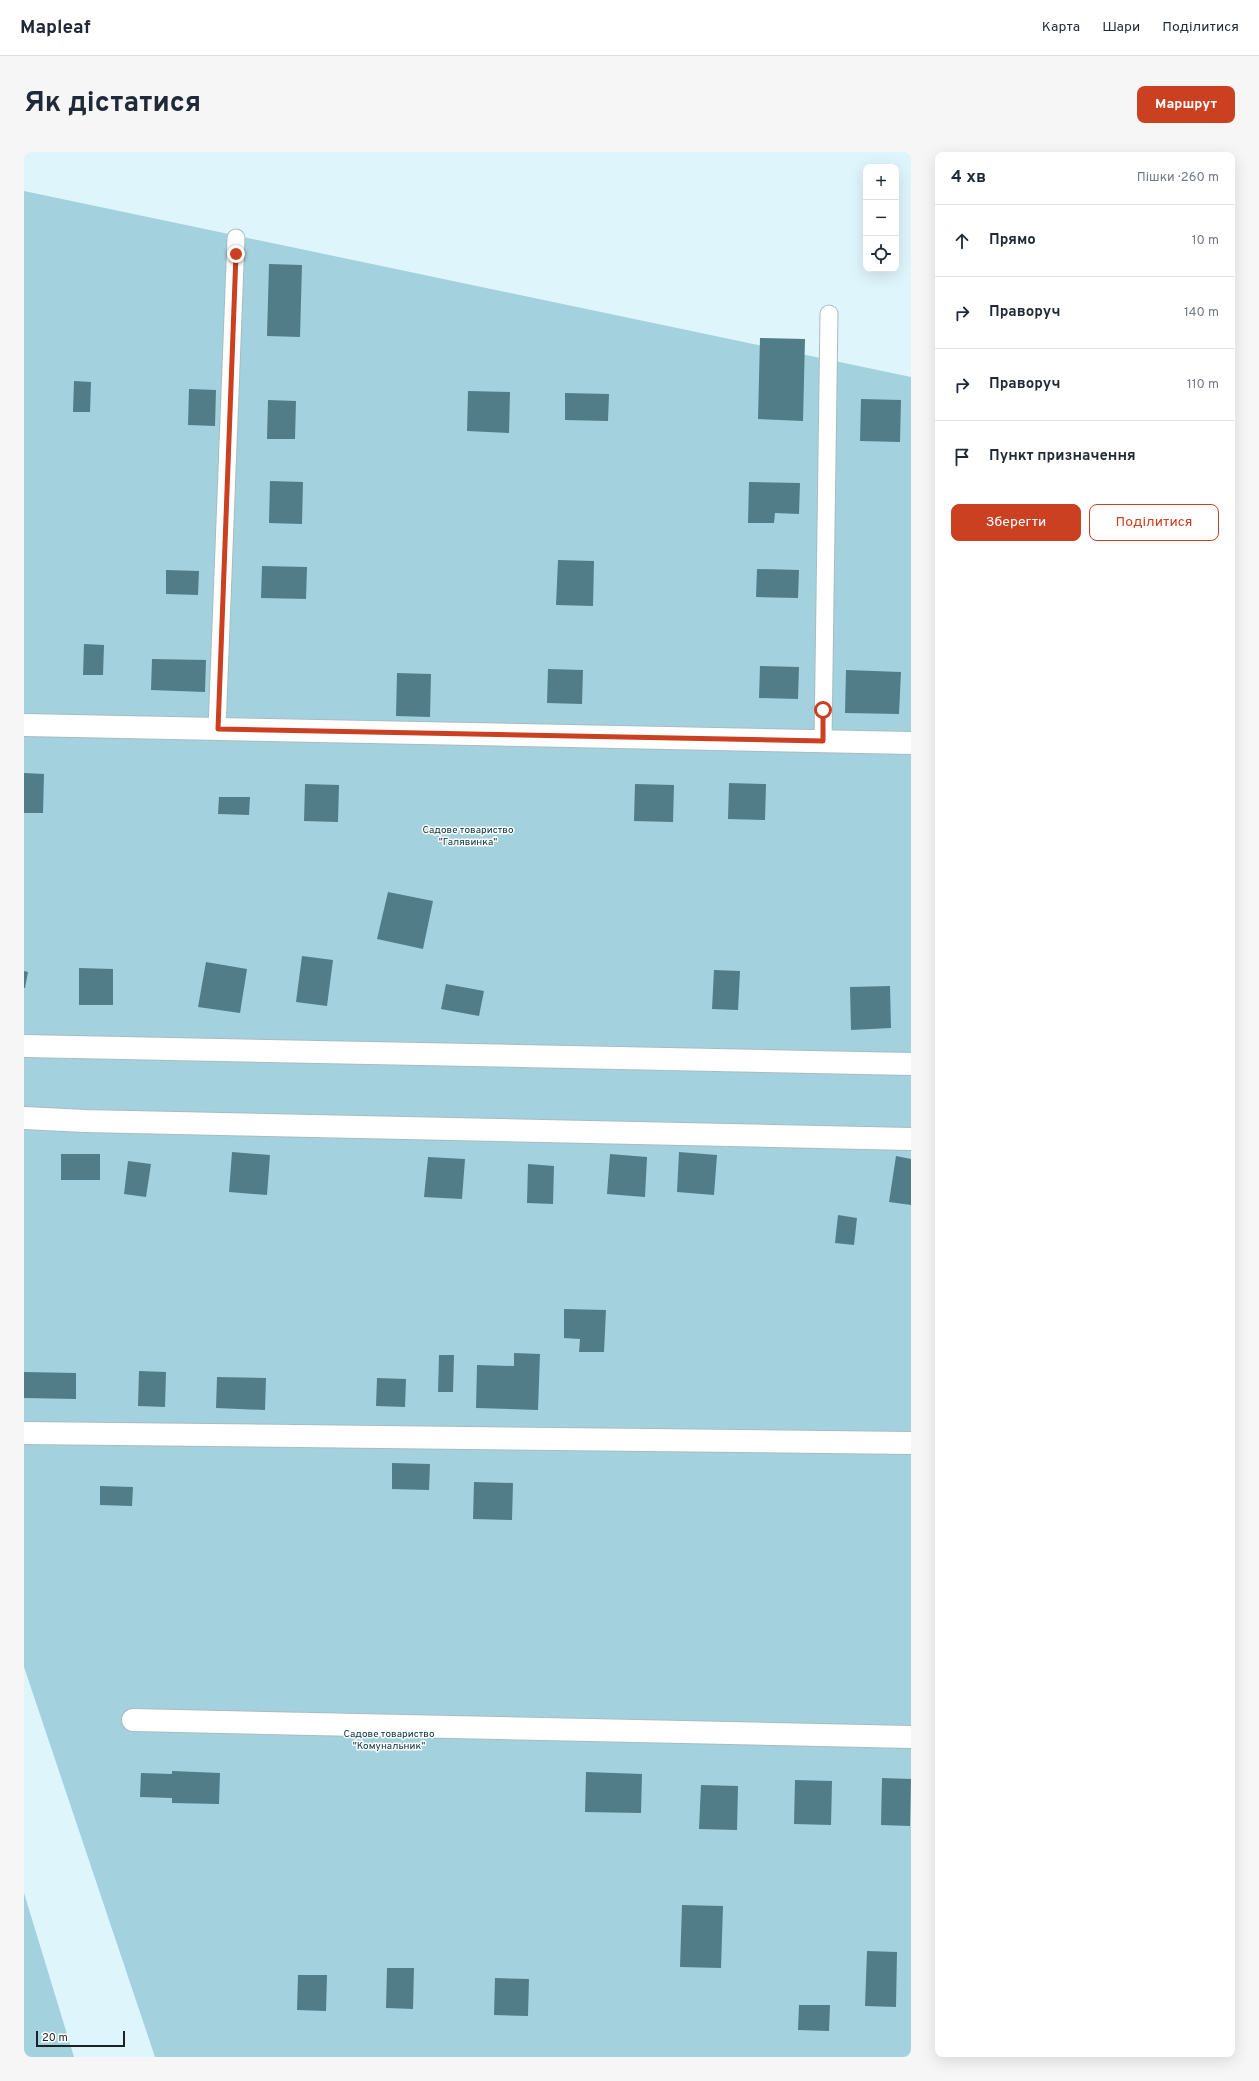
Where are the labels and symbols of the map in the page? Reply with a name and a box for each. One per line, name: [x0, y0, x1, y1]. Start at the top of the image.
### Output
route end: [227, 245, 245, 263]
route start: [814, 701, 832, 719]
park label: Садове товариство "Галявинка": [422, 824, 514, 849]
park label: Садове товариство "Комунальник": [343, 1728, 435, 1753]
scale bar: [36, 2029, 125, 2048]

